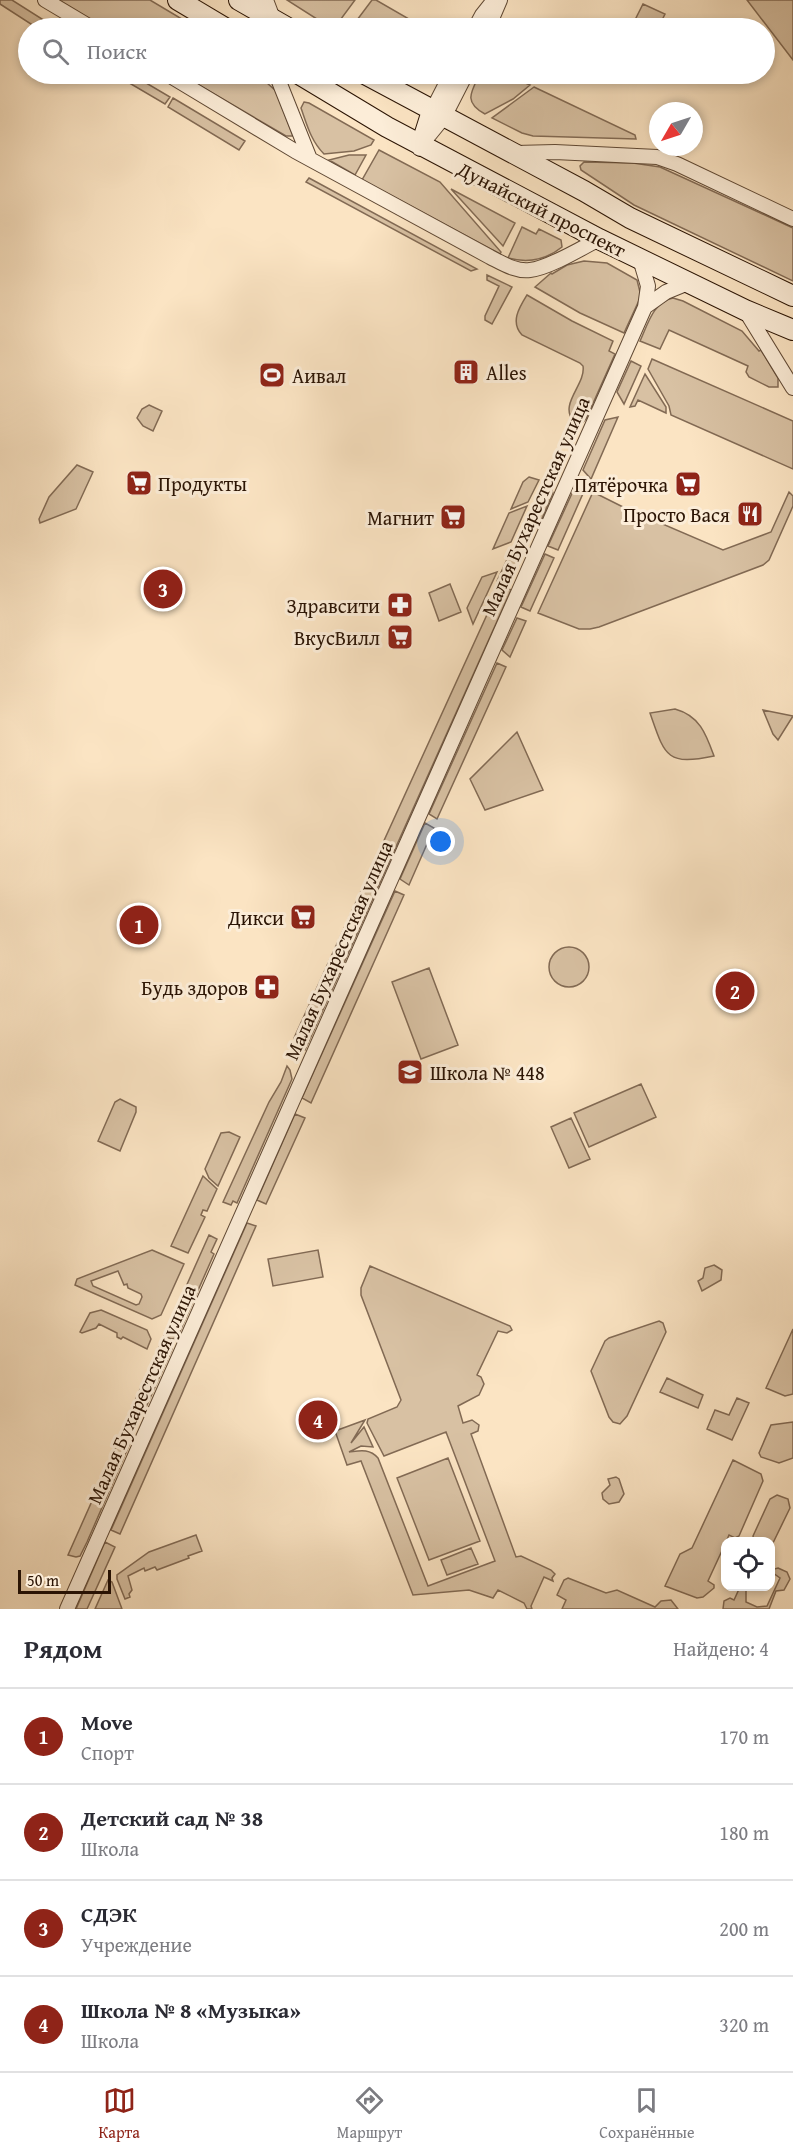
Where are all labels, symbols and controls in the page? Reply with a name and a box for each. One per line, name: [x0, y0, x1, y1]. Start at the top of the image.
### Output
search box: [18, 18, 775, 84]
icon: search: [39, 35, 72, 68]
text: Поиск: [87, 35, 147, 67]
north arrow: [649, 102, 703, 156]
street label: Дунайский проспект: [452, 154, 632, 264]
building icon: Alles: [451, 357, 481, 387]
place label: Alles: [486, 358, 527, 387]
sports icon: Аивал: [257, 360, 287, 390]
place label: Аивал: [292, 361, 346, 390]
street label: Малая Бухарестская улица: [473, 391, 597, 620]
supermarket icon: Продукты: [124, 468, 154, 498]
place label: Продукты: [158, 469, 247, 498]
supermarket icon: Пятёрочка: [673, 469, 703, 499]
place label: Пятёрочка: [574, 470, 668, 499]
restaurant icon: Просто Вася: [735, 499, 765, 529]
place label: Просто Вася: [623, 500, 730, 529]
supermarket icon: Магнит: [438, 502, 468, 532]
place label: Магнит: [367, 503, 434, 532]
pin: 3: [144, 566, 182, 612]
pharmacy icon: Здравсити: [385, 590, 415, 620]
place label: Здравсити: [286, 591, 380, 620]
supermarket icon: ВкусВилл: [385, 622, 415, 652]
place label: ВкусВилл: [294, 623, 380, 652]
your location: [426, 827, 455, 856]
street label: Малая Бухарестская улица: [276, 835, 400, 1064]
pin: 1: [120, 902, 158, 948]
supermarket icon: Дикси: [288, 902, 318, 932]
place label: Дикси: [227, 903, 284, 932]
pin: 2: [716, 968, 754, 1014]
pharmacy icon: Будь здоров: [252, 972, 282, 1002]
place label: Будь здоров: [141, 973, 248, 1002]
school or university icon: Школа № 448: [395, 1057, 425, 1087]
place label: Школа № 448: [430, 1058, 545, 1087]
street label: Малая Бухарестская улица: [79, 1279, 203, 1508]
pin: 4: [298, 1398, 338, 1442]
map controls: [721, 1537, 775, 1591]
button: locate: [721, 1537, 775, 1591]
scale bar: [18, 1567, 111, 1594]
text: 50 m: [27, 1568, 59, 1592]
text: Рядом: [24, 1629, 102, 1668]
text: Найдено: 4: [673, 1634, 769, 1663]
text: Move: [81, 1706, 133, 1738]
text: 1: [38, 1722, 49, 1751]
text: 170 m: [719, 1722, 769, 1751]
text: Спорт: [81, 1738, 134, 1767]
text: Детский сад № 38: [81, 1802, 263, 1834]
text: 2: [38, 1818, 49, 1847]
text: 180 m: [719, 1818, 769, 1847]
text: Школа: [81, 1834, 139, 1863]
text: СДЭК: [81, 1898, 137, 1930]
text: 3: [38, 1914, 49, 1943]
text: 200 m: [719, 1914, 769, 1943]
text: Учреждение: [81, 1930, 192, 1959]
text: Школа № 8 «Музыка»: [81, 1994, 301, 2026]
text: 4: [38, 2010, 49, 2039]
text: 320 m: [719, 2010, 769, 2039]
text: Школа: [81, 2026, 139, 2055]
tab: Карта: [98, 2084, 140, 2144]
tab: Маршрут: [337, 2084, 402, 2144]
tab: Сохранённые: [599, 2084, 695, 2144]

